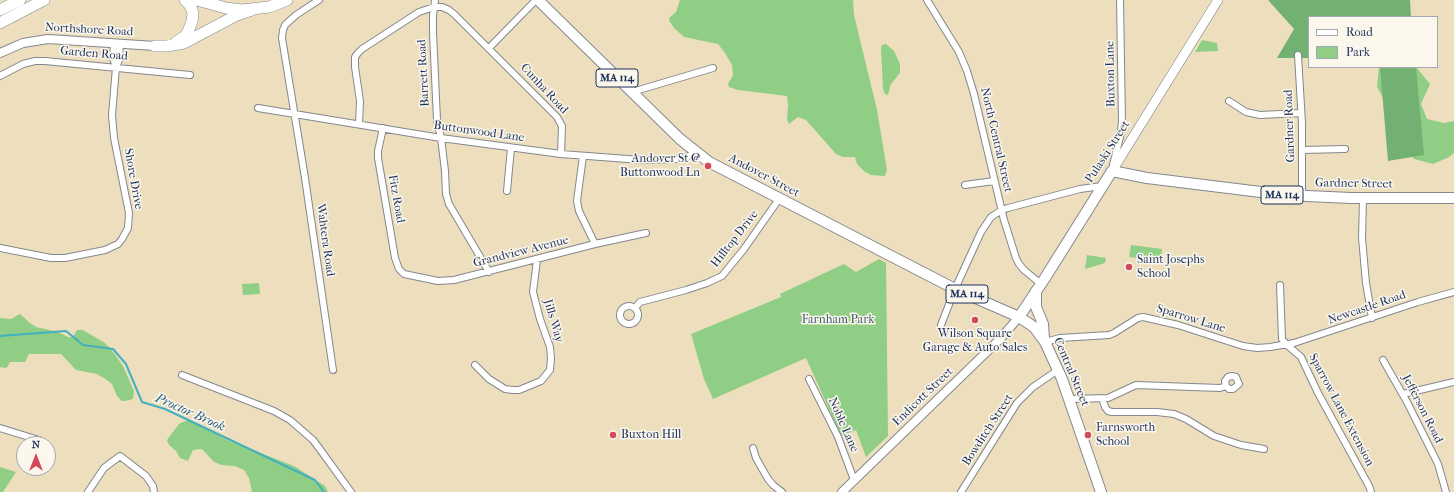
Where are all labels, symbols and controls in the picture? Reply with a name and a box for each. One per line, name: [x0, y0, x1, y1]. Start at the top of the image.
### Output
legend: [1308, 16, 1438, 68]
street label: Northshore Road: [44, 20, 134, 40]
text: Road: [1346, 25, 1373, 39]
street label: Barrett Road: [415, 39, 433, 107]
street label: Buxton Lane: [1103, 41, 1119, 107]
street label: Garden Road: [60, 44, 128, 64]
text: Park: [1346, 45, 1370, 59]
street label: Cunha Road: [517, 61, 571, 117]
road number: MA 114: [596, 69, 638, 87]
street label: North Central Street: [977, 86, 1015, 194]
street label: Gardner Road: [1282, 89, 1298, 163]
street label: Pulaski Street: [1083, 118, 1133, 186]
street label: Buttonwood Lane: [433, 119, 525, 145]
street label: Shore Drive: [121, 147, 145, 211]
street label: Andover Street: [726, 151, 802, 201]
place label: Andover St @ Buttonwood Ln: [620, 152, 700, 180]
marker: Andover St @ Buttonwood Ln: [703, 161, 713, 171]
street label: Fitz Road: [385, 174, 407, 224]
street label: Gardner Street: [1315, 176, 1393, 192]
road number: MA 114: [1261, 186, 1303, 204]
street label: Wahtera Road: [313, 203, 337, 277]
street label: Hilltop Drive: [708, 208, 762, 270]
street label: Grandview Avenue: [472, 233, 570, 271]
place label: Saint Josephs School: [1137, 253, 1204, 281]
marker: Saint Josephs School: [1124, 262, 1134, 272]
road number: MA 114: [946, 285, 988, 303]
street label: Newcastle Road: [1326, 288, 1408, 328]
street label: Jills Way: [540, 298, 566, 344]
street label: Sparrow Lane: [1155, 302, 1227, 336]
park label: Farnham Park: [802, 313, 874, 327]
marker: Wilson Square Garage & Auto Sales: [970, 315, 980, 325]
place label: Wilson Square Garage & Auto Sales: [923, 327, 1027, 355]
street label: Central Street: [1050, 335, 1092, 409]
street label: Sparrow Lane Extension: [1305, 351, 1377, 469]
street label: Endicott Street: [890, 365, 956, 429]
street label: Jefferson Road: [1399, 372, 1445, 446]
water label: Proctor Brook: [153, 391, 227, 435]
street label: Bowditch Street: [959, 391, 1017, 469]
street label: Noble Lane: [825, 395, 861, 455]
place label: Farnsworth School: [1096, 421, 1155, 449]
place label: Buxton Hill: [621, 428, 681, 442]
marker: Buxton Hill: [608, 430, 618, 440]
marker: Farnsworth School: [1083, 430, 1093, 440]
north arrow: [16, 436, 56, 476]
text: N: [32, 438, 40, 451]

